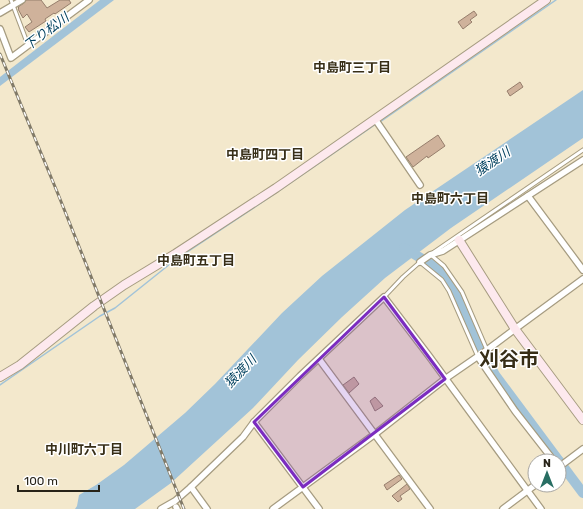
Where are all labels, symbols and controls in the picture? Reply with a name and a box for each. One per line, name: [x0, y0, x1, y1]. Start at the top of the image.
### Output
water label: 下り松川: [21, 9, 73, 53]
district label: 中島町三丁目: [313, 60, 391, 75]
water label: 猿渡川: [472, 143, 514, 179]
district label: 中島町四丁目: [226, 147, 304, 162]
district label: 中島町六丁目: [411, 191, 489, 206]
district label: 中島町五丁目: [157, 253, 235, 268]
district label: 刈谷市: [479, 347, 539, 371]
water label: 猿渡川: [221, 351, 261, 391]
district label: 中川町六丁目: [45, 442, 123, 457]
north arrow: [527, 453, 567, 493]
text: N: [543, 457, 551, 470]
scale bar: [18, 467, 99, 493]
text: 100 m: [24, 474, 58, 488]

